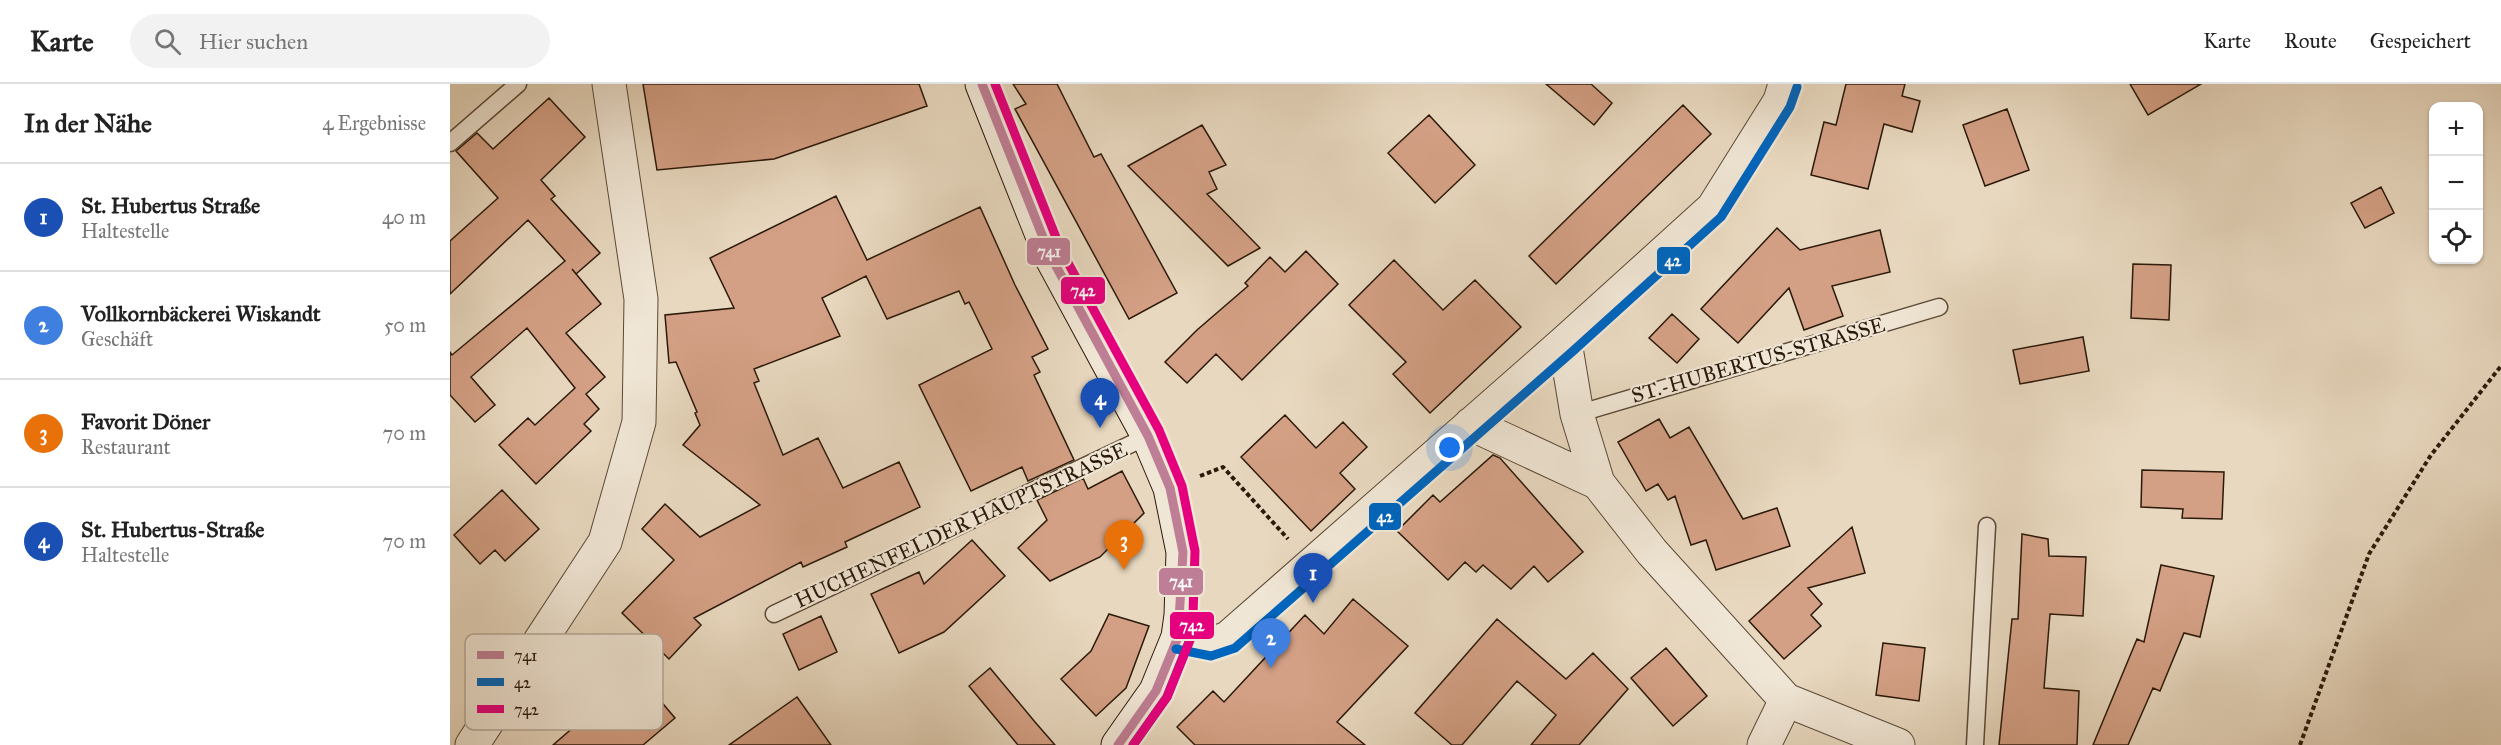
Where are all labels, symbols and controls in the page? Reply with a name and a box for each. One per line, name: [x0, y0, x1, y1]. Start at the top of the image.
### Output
search box: [130, 14, 550, 68]
text: Karte: [30, 24, 94, 59]
icon: search: [151, 25, 184, 58]
text: Hier suchen: [199, 28, 308, 55]
text: Karte: [2203, 28, 2251, 54]
text: Route: [2284, 28, 2337, 54]
text: Gespeichert: [2370, 28, 2471, 54]
map controls: [2429, 102, 2483, 264]
button: +: [2429, 102, 2483, 156]
text: In der Nähe: [24, 107, 152, 139]
text: 4 Ergebnisse: [322, 111, 426, 135]
button: −: [2429, 156, 2483, 210]
text: St. Hubertus Straße: [81, 192, 260, 219]
text: 1: [40, 205, 47, 229]
text: 40 m: [382, 205, 426, 229]
button: locate: [2429, 210, 2483, 264]
text: Haltestelle: [81, 219, 169, 243]
line badge: 741: [1026, 237, 1071, 266]
text: 741: [1037, 242, 1061, 262]
line badge: 42: [1656, 246, 1691, 275]
text: 42: [1665, 251, 1683, 271]
line badge: 742: [1060, 276, 1106, 305]
text: 742: [1071, 281, 1097, 301]
text: Vollkornbäckerei Wiskandt: [81, 300, 321, 327]
street label: ST.-HUBERTUS-STRASSE: [1628, 311, 1888, 409]
text: 2: [39, 313, 48, 337]
text: 50 m: [384, 313, 426, 337]
text: Geschäft: [81, 327, 153, 351]
pin: 4: [1080, 378, 1120, 428]
text: Favorit Döner: [81, 408, 210, 435]
text: 3: [40, 421, 48, 445]
text: 70 m: [383, 421, 426, 445]
your location: [1435, 433, 1464, 462]
text: Restaurant: [81, 435, 171, 459]
street label: HUCHENFELDER HAUPTSTRASSE: [790, 436, 1132, 614]
line badge: 42: [1368, 502, 1402, 531]
text: 42: [1377, 507, 1395, 527]
text: St. Hubertus-Straße: [81, 516, 264, 543]
pin: 3: [1104, 520, 1144, 570]
text: 4: [38, 529, 49, 553]
text: 70 m: [383, 529, 426, 553]
text: Haltestelle: [81, 543, 169, 567]
pin: 1: [1294, 554, 1332, 603]
line badge: 741: [1158, 567, 1204, 596]
text: 741: [1169, 572, 1193, 592]
line badge: 742: [1169, 611, 1215, 640]
text: 742: [1180, 616, 1206, 636]
pin: 2: [1252, 618, 1290, 668]
legend: [465, 634, 663, 730]
text: 741: [514, 646, 537, 665]
text: 42: [514, 673, 531, 692]
text: 742: [514, 700, 539, 719]

